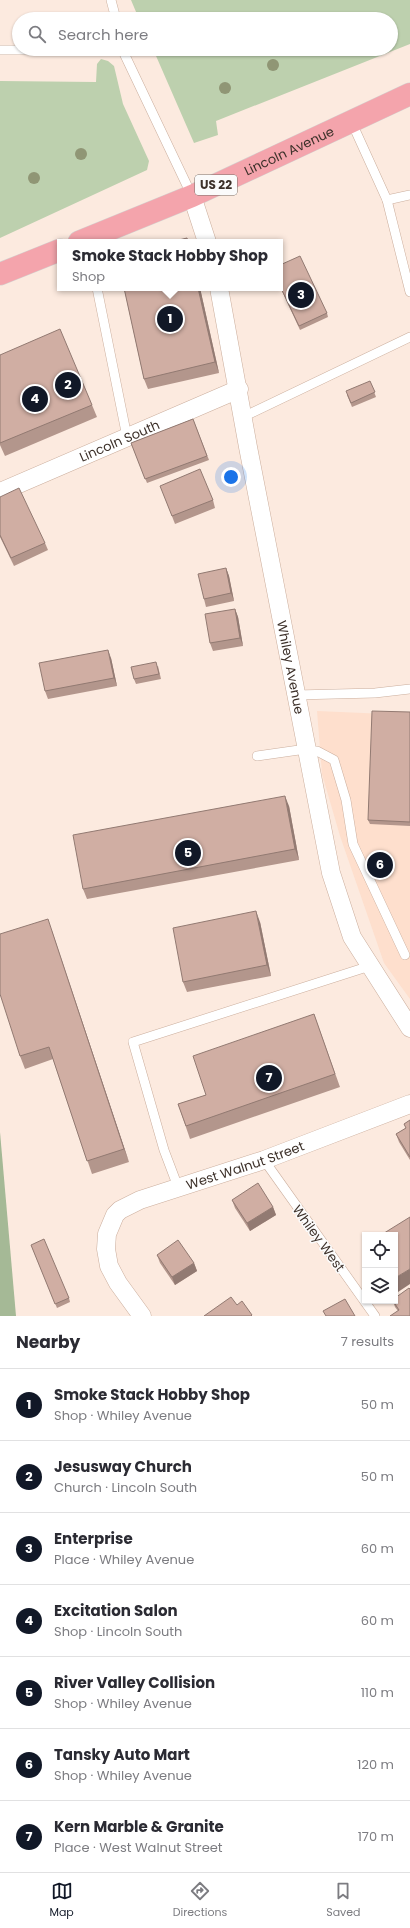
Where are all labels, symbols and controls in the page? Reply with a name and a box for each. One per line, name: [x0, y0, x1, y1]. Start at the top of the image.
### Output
search box: [12, 12, 398, 56]
icon: search: [26, 23, 48, 45]
text: Search here: [58, 24, 148, 45]
street label: Lincoln Avenue: [241, 122, 337, 180]
road number: US 22: [195, 175, 237, 195]
popup: [57, 239, 283, 291]
text: Smoke Stack Hobby Shop: [72, 245, 268, 266]
text: Shop: [72, 267, 105, 286]
pin: 3: [288, 280, 314, 310]
pin: 1: [157, 304, 183, 334]
pin: 2: [55, 370, 81, 400]
pin: 4: [22, 384, 48, 414]
street label: Lincoln South: [76, 415, 163, 467]
your location: [221, 467, 241, 487]
street label: Whiley Avenue: [272, 619, 309, 716]
pin: 5: [175, 838, 201, 868]
pin: 6: [367, 850, 393, 880]
pin: 7: [256, 1063, 282, 1093]
street label: West Walnut Street: [184, 1136, 307, 1195]
street label: Whiley West: [288, 1201, 350, 1276]
map controls: [362, 1232, 398, 1304]
button: locate: [362, 1232, 398, 1268]
button: layers: [362, 1268, 398, 1304]
text: Nearby: [16, 1330, 80, 1354]
text: 7 results: [341, 1332, 394, 1351]
text: Smoke Stack Hobby Shop: [54, 1384, 250, 1405]
text: 1: [27, 1395, 31, 1414]
text: 50 m: [361, 1395, 394, 1414]
text: Shop · Whiley Avenue: [54, 1406, 192, 1425]
text: Jesusway Church: [54, 1456, 192, 1477]
text: 2: [25, 1467, 33, 1486]
text: 50 m: [361, 1467, 394, 1486]
text: Church · Lincoln South: [54, 1478, 197, 1497]
text: Enterprise: [54, 1528, 133, 1549]
text: 3: [25, 1539, 33, 1558]
text: 60 m: [361, 1539, 394, 1558]
text: Place · Whiley Avenue: [54, 1550, 194, 1569]
text: Excitation Salon: [54, 1600, 178, 1621]
text: 4: [25, 1611, 33, 1630]
text: 60 m: [361, 1611, 394, 1630]
text: Shop · Lincoln South: [54, 1622, 182, 1641]
text: River Valley Collision: [54, 1672, 215, 1693]
text: 5: [25, 1683, 33, 1702]
text: 110 m: [361, 1683, 394, 1702]
text: Shop · Whiley Avenue: [54, 1694, 192, 1713]
text: Tansky Auto Mart: [54, 1744, 190, 1765]
text: 6: [25, 1755, 33, 1774]
text: 120 m: [357, 1755, 394, 1774]
text: Shop · Whiley Avenue: [54, 1766, 192, 1785]
text: Kern Marble & Granite: [54, 1816, 224, 1837]
text: 7: [26, 1827, 32, 1846]
text: 170 m: [358, 1827, 394, 1846]
text: Place · West Walnut Street: [54, 1838, 222, 1857]
tab: Map: [49, 1880, 74, 1921]
tab: Directions: [173, 1880, 227, 1921]
tab: Saved: [326, 1880, 361, 1921]

